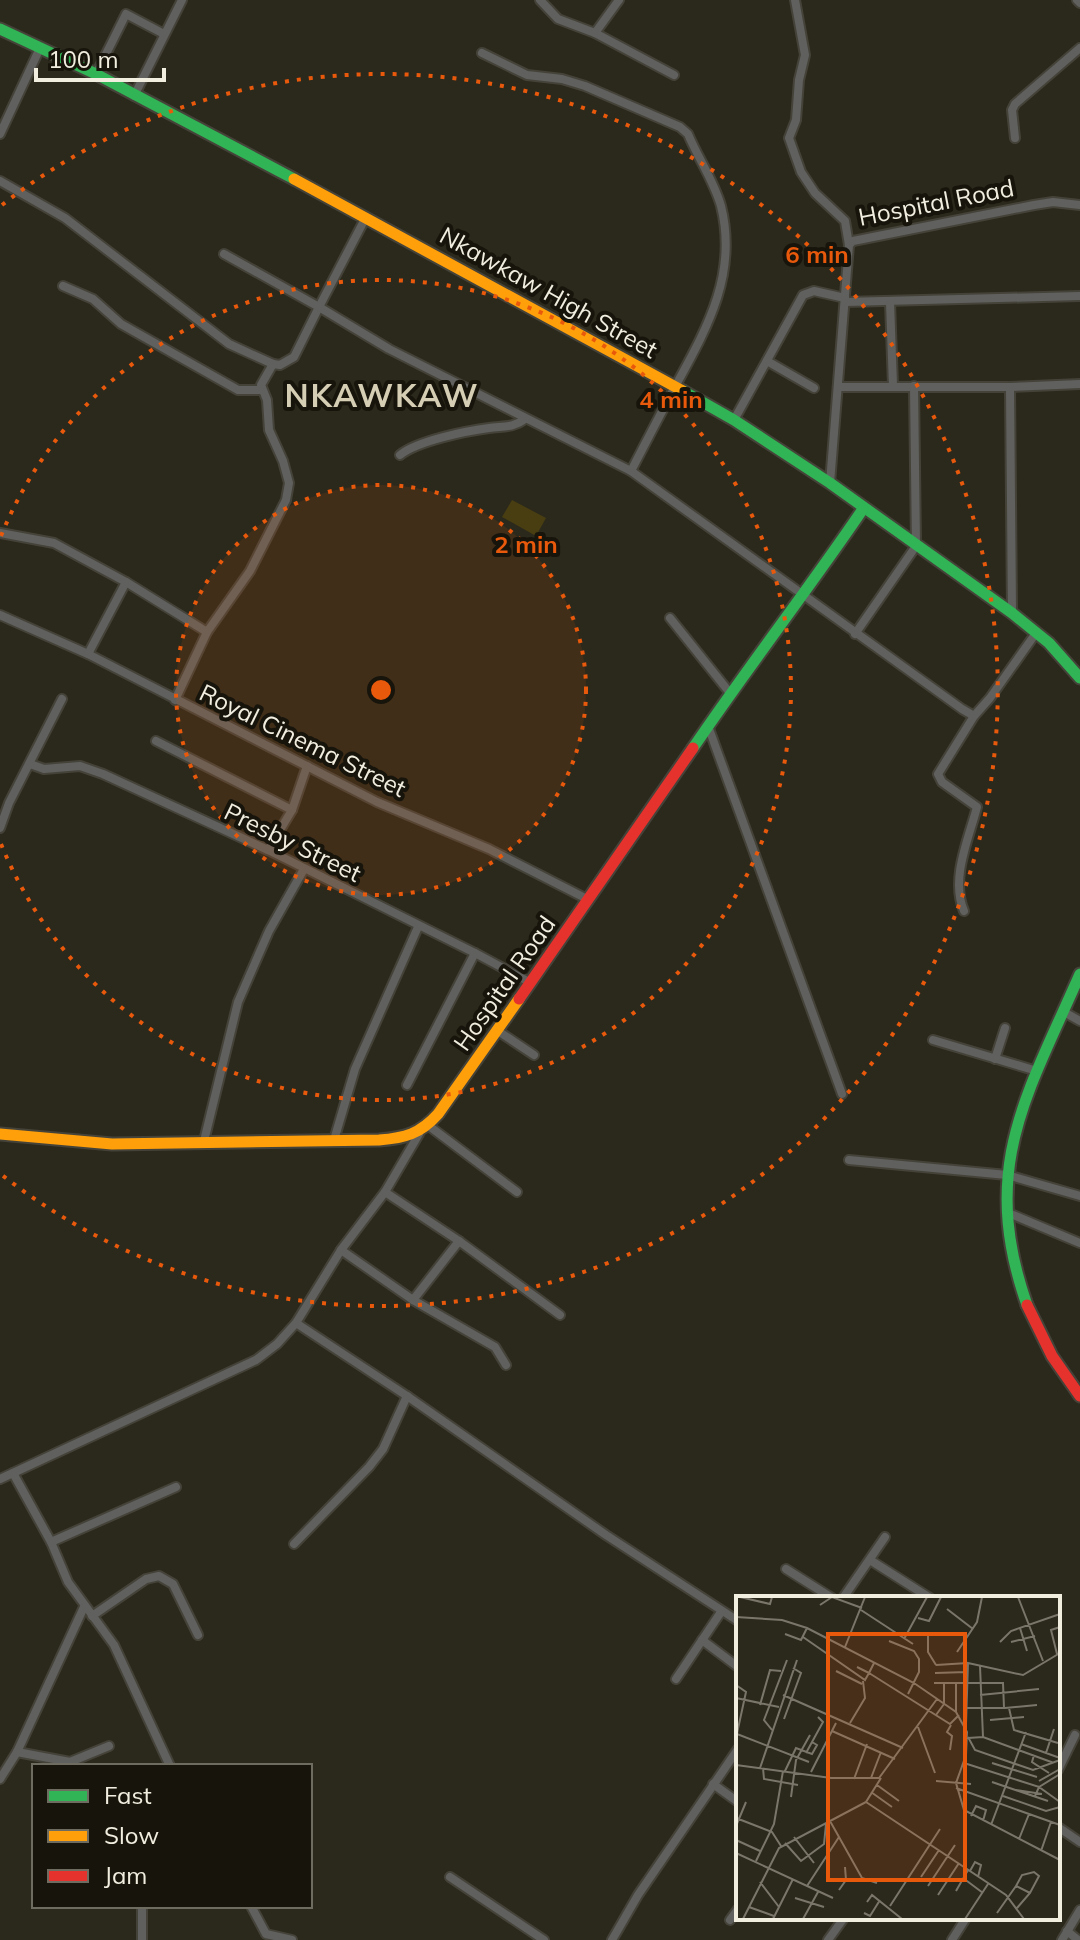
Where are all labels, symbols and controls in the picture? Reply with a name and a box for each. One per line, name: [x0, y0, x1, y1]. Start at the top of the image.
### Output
scale bar: [36, 32, 164, 82]
text: 100 m: [48, 44, 119, 74]
street label: Hospital Road: [856, 172, 1016, 232]
street label: Nkawkaw High Street: [435, 220, 663, 364]
text: 6 min: [785, 239, 849, 269]
district label: NKAWKAW: [284, 375, 480, 415]
text: 4 min: [639, 384, 703, 414]
text: 2 min: [494, 529, 558, 559]
centre of rings: [367, 676, 395, 704]
street label: Royal Cinema Street: [195, 677, 411, 803]
street label: Presby Street: [220, 796, 366, 888]
street label: Hospital Road: [446, 910, 562, 1056]
inset map: [736, 1596, 1060, 1920]
legend: [32, 1764, 312, 1908]
text: Fast: [104, 1780, 152, 1810]
text: Slow: [104, 1820, 159, 1850]
text: Jam: [104, 1860, 147, 1890]

